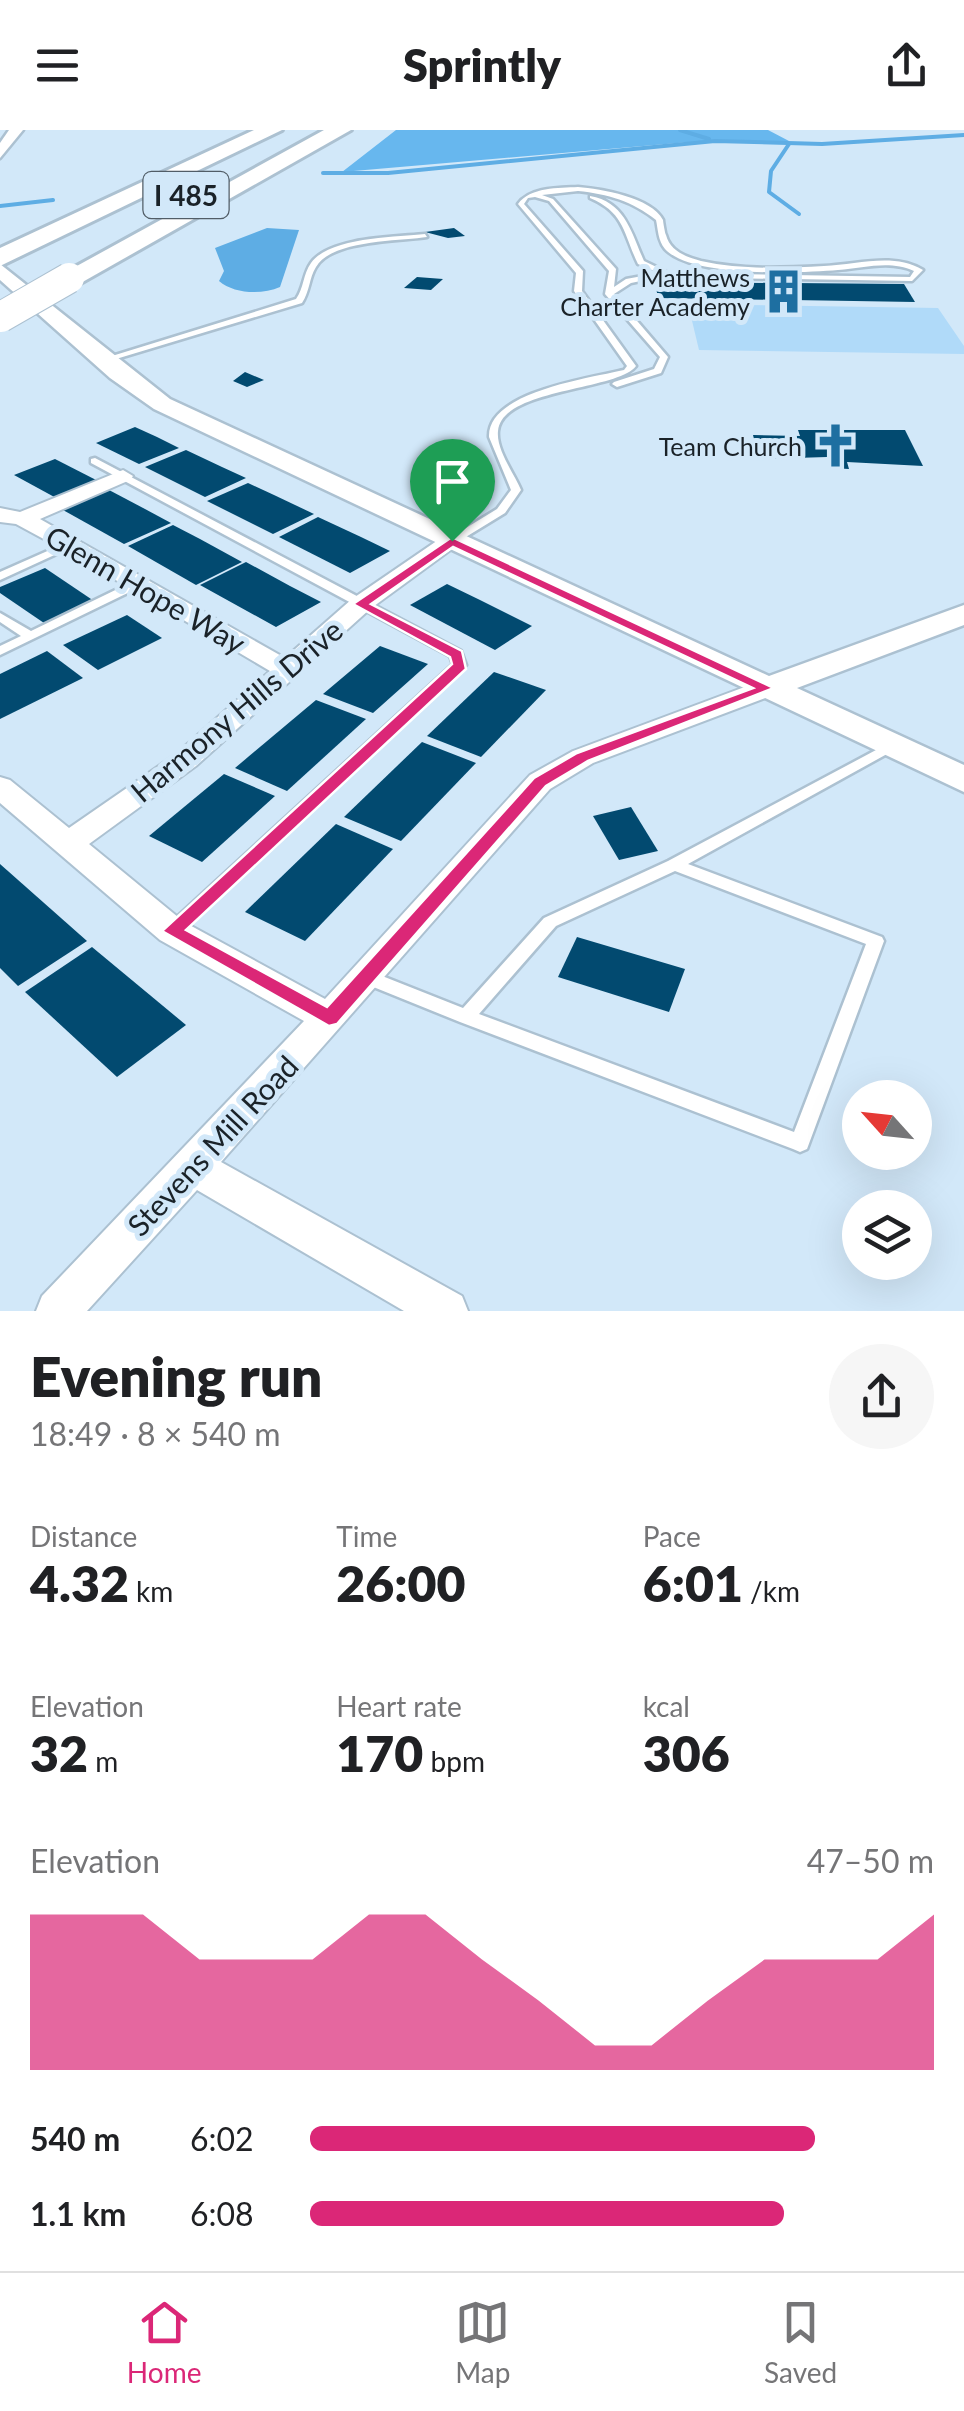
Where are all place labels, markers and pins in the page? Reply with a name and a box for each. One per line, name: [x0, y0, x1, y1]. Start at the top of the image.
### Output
place label: Matthews Charter Academy: [560, 262, 750, 321]
building icon: Matthews Charter Academy: [759, 267, 807, 315]
church icon: Team Church: [811, 422, 859, 470]
place label: Team Church: [659, 431, 802, 461]
pin: [410, 439, 495, 542]

